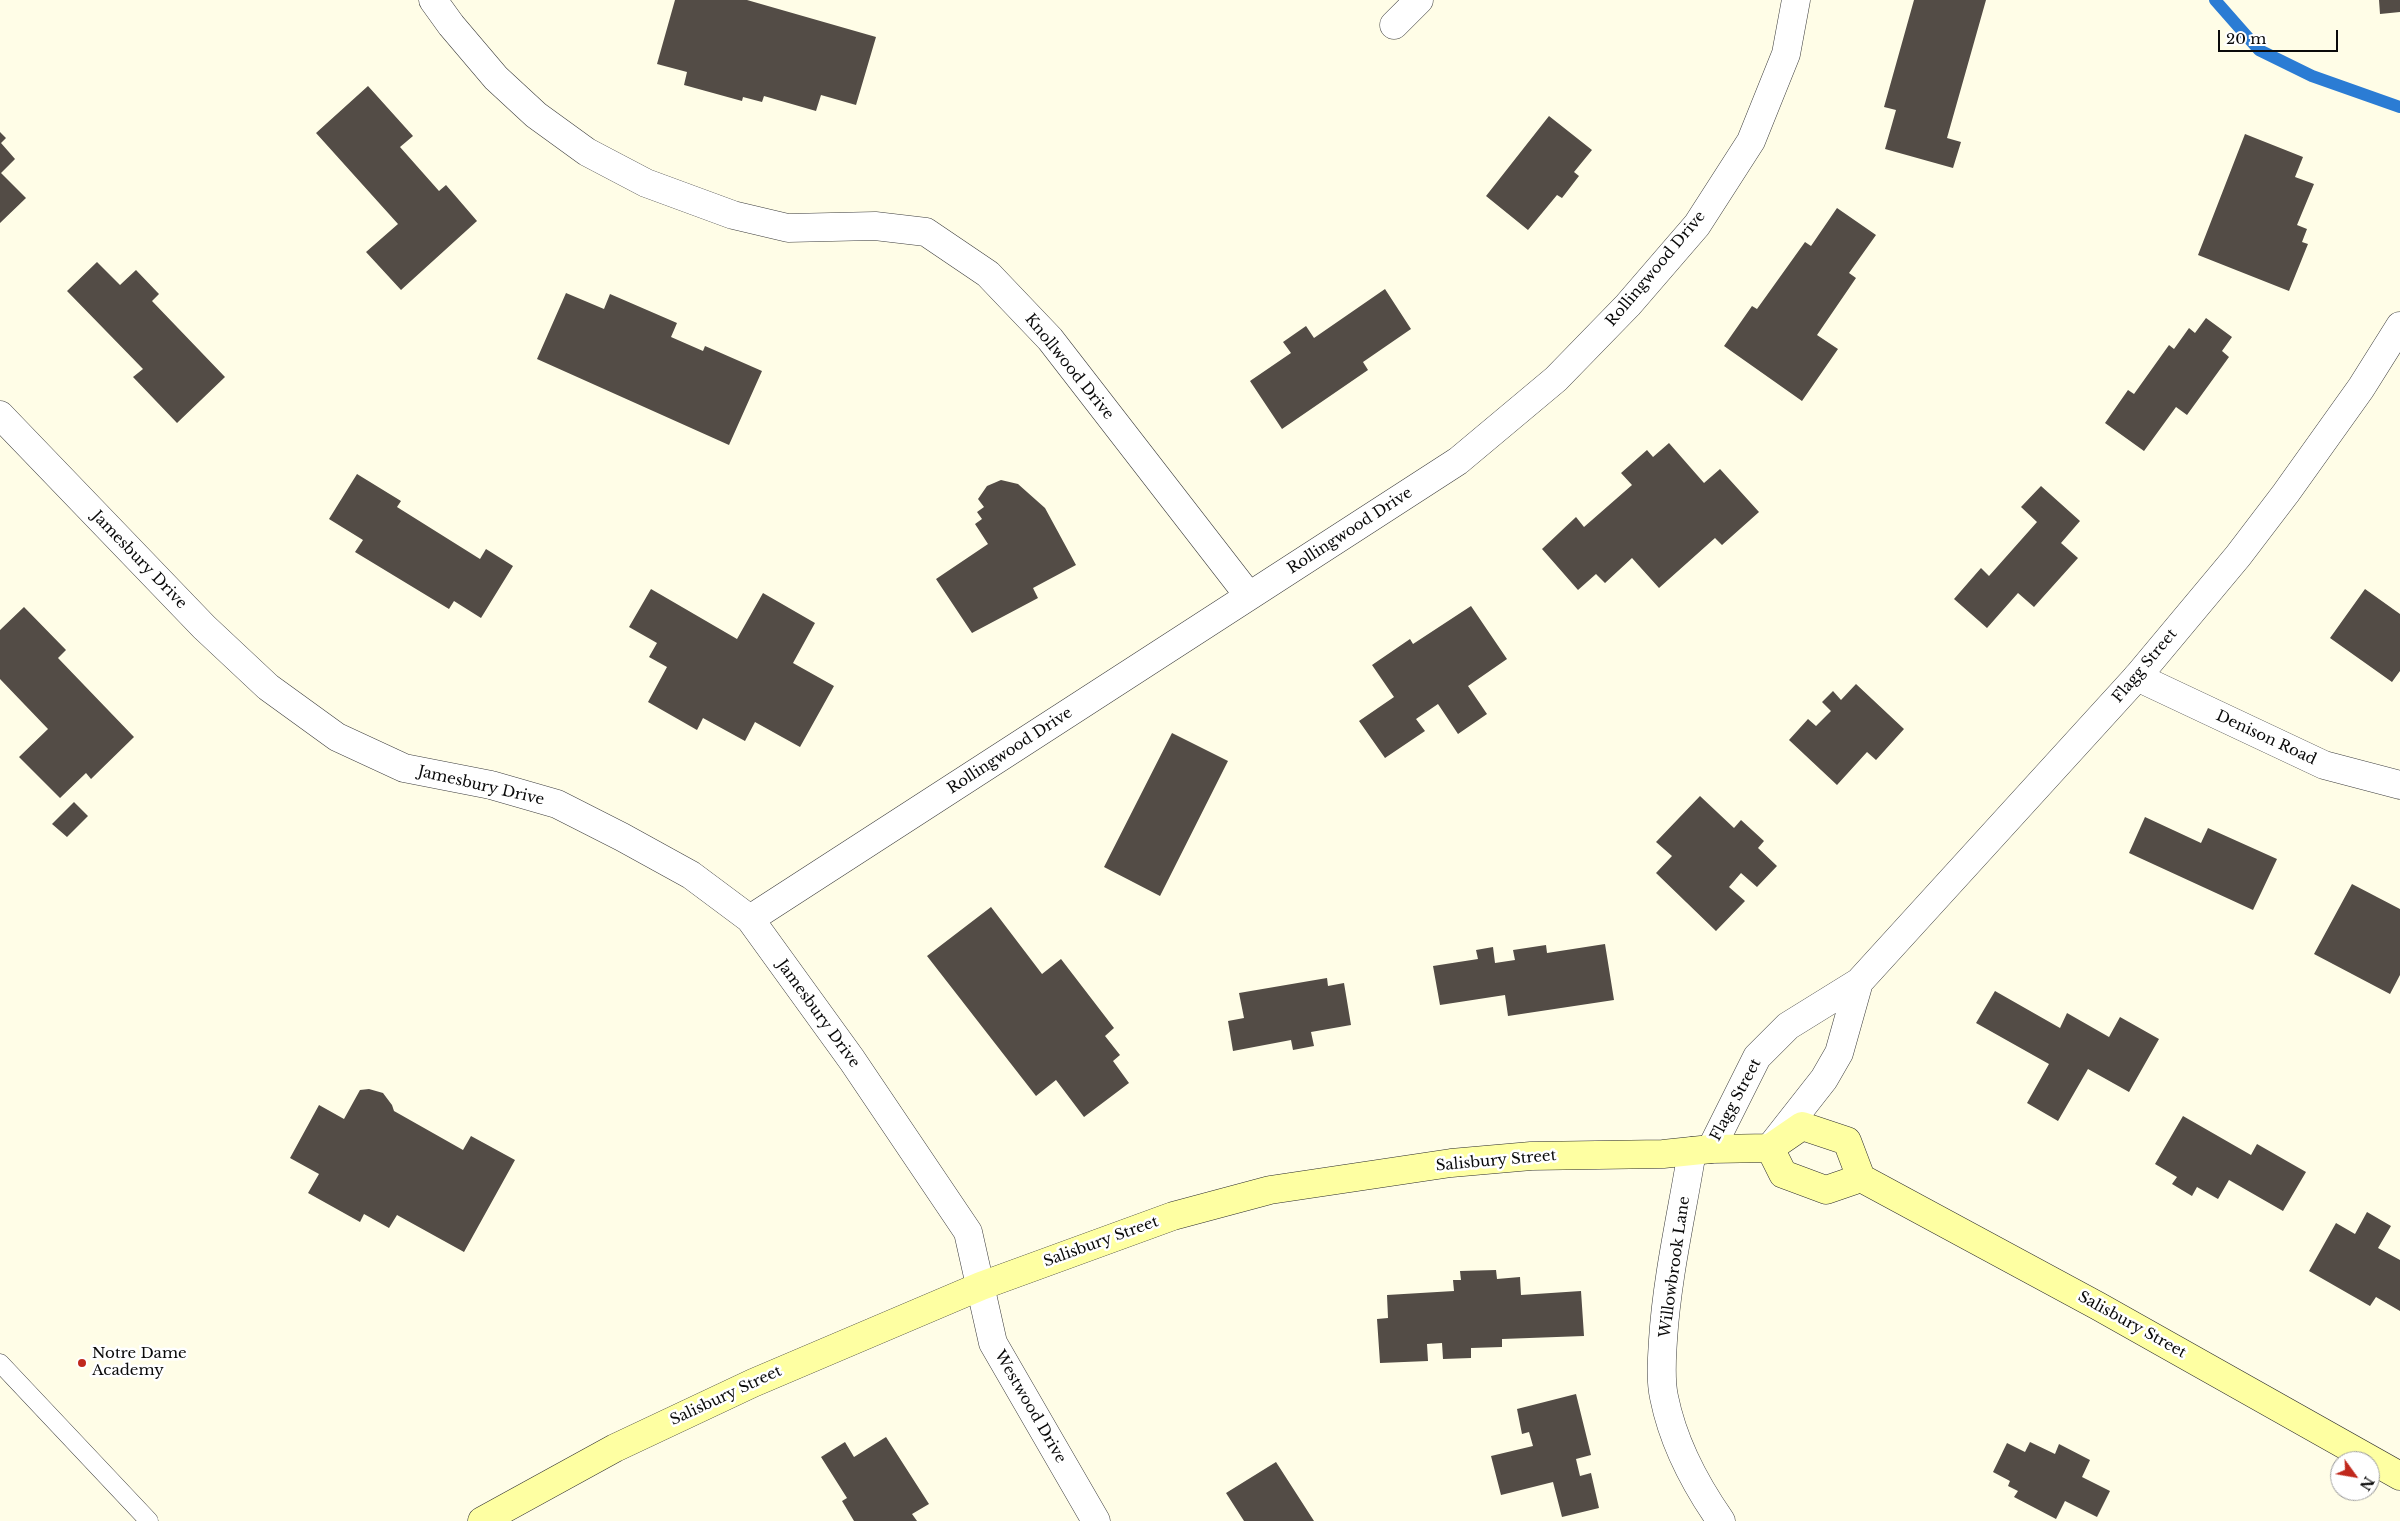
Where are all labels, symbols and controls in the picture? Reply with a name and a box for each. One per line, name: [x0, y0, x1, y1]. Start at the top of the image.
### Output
scale bar: [2220, 20, 2340, 52]
text: 20 m: [2226, 29, 2266, 48]
street label: Rollingwood Drive: [1602, 208, 1710, 330]
street label: Knollwood Drive: [1021, 310, 1117, 424]
street label: Rollingwood Drive: [1284, 484, 1416, 578]
street label: Jamesbury Drive: [88, 507, 190, 613]
street label: Flagg Street: [2109, 626, 2181, 706]
street label: Rollingwood Drive: [944, 704, 1076, 798]
street label: Denison Road: [2213, 707, 2319, 769]
street label: Jamesbury Drive: [416, 763, 546, 809]
street label: Jamesbury Drive: [773, 957, 863, 1071]
street label: Flagg Street: [1707, 1056, 1765, 1144]
street label: Salisbury Street: [1435, 1147, 1557, 1175]
street label: Willowbrook Lane: [1656, 1195, 1694, 1339]
street label: Salisbury Street: [1041, 1213, 1161, 1271]
street label: Salisbury Street: [2075, 1288, 2189, 1362]
place label: Notre Dame Academy: [92, 1345, 187, 1380]
street label: Westwood Drive: [990, 1348, 1070, 1466]
marker: Notre Dame Academy: [76, 1357, 88, 1369]
street label: Salisbury Street: [667, 1362, 785, 1430]
north arrow: [2330, 1451, 2380, 1501]
text: N: [2356, 1473, 2378, 1494]

